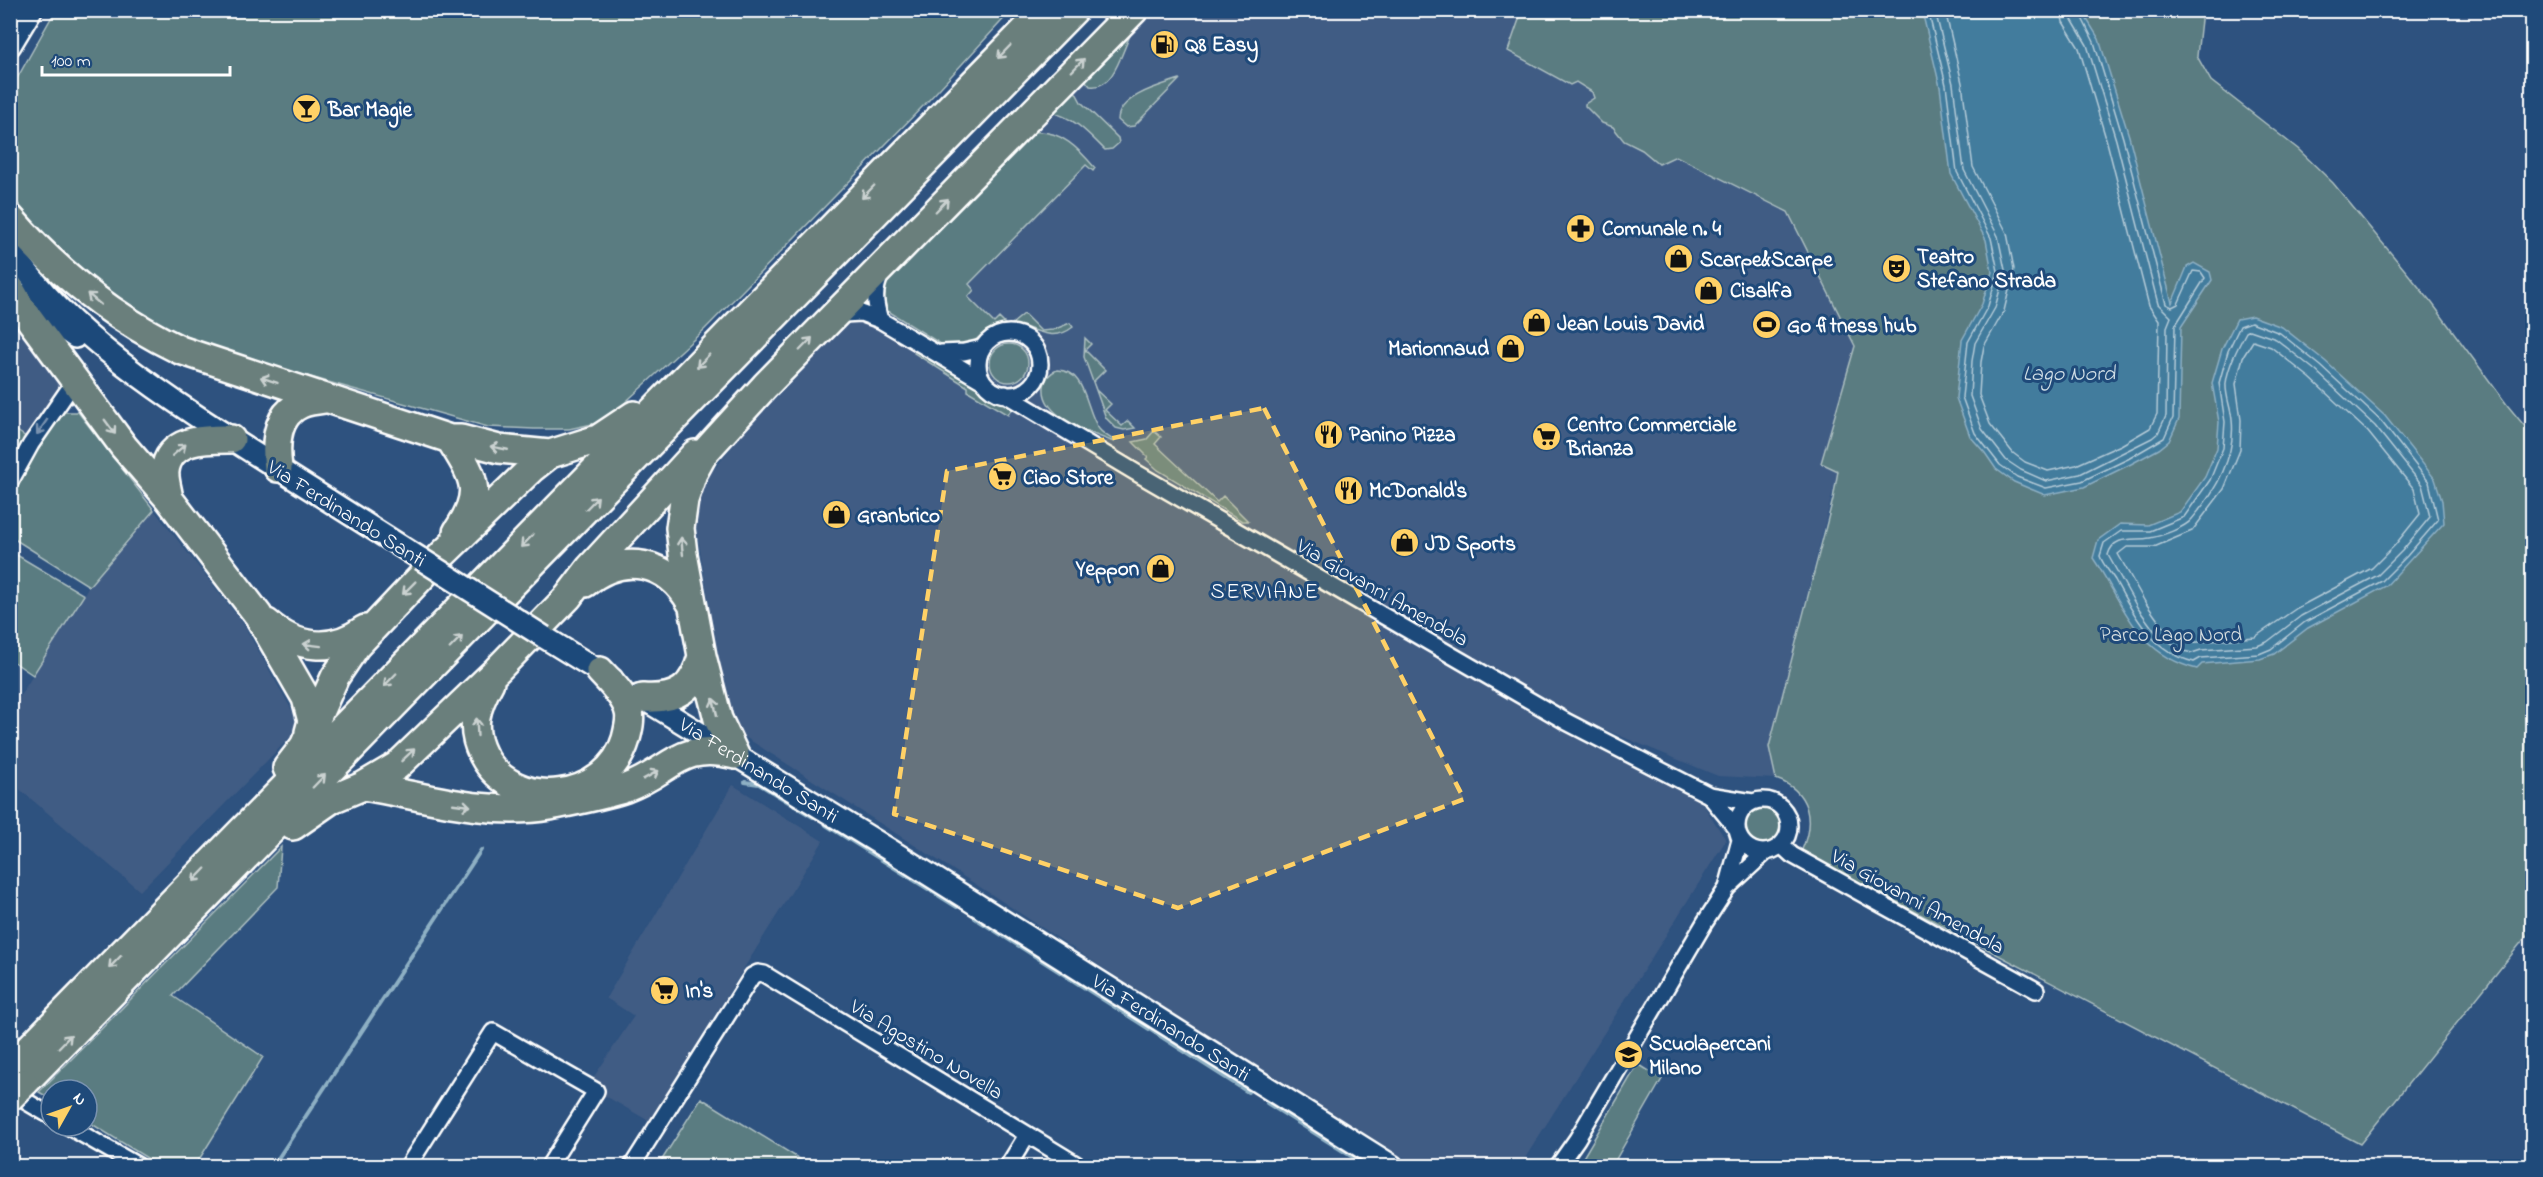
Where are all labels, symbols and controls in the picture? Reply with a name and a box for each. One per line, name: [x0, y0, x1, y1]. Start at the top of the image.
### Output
fuel station icon: Q8 Easy: [1148, 28, 1180, 60]
place label: Q8 Easy: [1185, 31, 1258, 63]
scale bar: [42, 39, 230, 77]
one-way arrow: [997, 45, 1011, 60]
text: 100 m: [51, 49, 91, 75]
one-way arrow: [1071, 58, 1086, 73]
bar icon: Bar Magie: [291, 93, 323, 125]
place label: Bar Magie: [327, 96, 413, 128]
one-way arrow: [861, 184, 875, 199]
one-way arrow: [935, 198, 950, 213]
pharmacy icon: Comunale n. 4: [1565, 212, 1597, 244]
place label: Comunale n. 4: [1602, 215, 1721, 245]
shop icon: Scarpe&Scarpe: [1663, 243, 1695, 275]
place label: Teatro Stefano Strada: [1917, 243, 2056, 297]
place label: Scarpe&Scarpe: [1700, 246, 1833, 276]
theatre icon: Teatro Stefano Strada: [1880, 252, 1912, 284]
shop icon: Cisalfa: [1693, 274, 1725, 306]
place label: Cisalfa: [1730, 277, 1792, 307]
one-way arrow: [86, 292, 102, 305]
shop icon: Jean Louis David: [1520, 307, 1552, 339]
sports icon: Go fitness hub: [1750, 309, 1782, 341]
place label: Jean Louis David: [1557, 310, 1705, 340]
place label: Go fitness hub: [1787, 312, 1917, 342]
shop icon: Marionnaud: [1494, 332, 1526, 364]
place label: Marionnaud: [1388, 335, 1489, 365]
one-way arrow: [798, 337, 813, 352]
one-way arrow: [696, 353, 711, 368]
water label: Lago Nord: [2023, 359, 2117, 391]
one-way arrow: [260, 374, 279, 385]
place label: Centro Commerciale Brianza: [1566, 411, 1737, 465]
one-way arrow: [104, 418, 116, 435]
restaurant icon: Panino Pizza: [1312, 418, 1344, 450]
one-way arrow: [36, 419, 49, 436]
supermarket icon: Centro Commerciale Brianza: [1530, 420, 1562, 452]
place label: Panino Pizza: [1349, 421, 1456, 451]
one-way arrow: [490, 442, 510, 453]
one-way arrow: [171, 444, 187, 458]
street label: Via Ferdinando Santi: [260, 453, 431, 576]
supermarket icon: Ciao Store: [986, 461, 1018, 493]
place label: Ciao Store: [1023, 464, 1114, 494]
restaurant icon: McDonald's: [1332, 474, 1364, 506]
place label: McDonald's: [1369, 477, 1468, 507]
one-way arrow: [585, 495, 600, 510]
shop icon: Granbrico: [820, 499, 852, 531]
place label: Granbrico: [857, 502, 940, 532]
shop icon: JD Sports: [1388, 527, 1420, 559]
place label: JD Sports: [1425, 530, 1516, 560]
street label: Via Giovanni Amendola: [1290, 532, 1474, 655]
one-way arrow: [520, 534, 534, 549]
one-way arrow: [676, 537, 687, 557]
shop icon: Yeppon: [1144, 552, 1176, 584]
place label: Yeppon: [1075, 555, 1139, 585]
district label: SERVIANE: [1211, 577, 1319, 609]
one-way arrow: [402, 581, 417, 596]
park label: Parco Lago Nord: [2100, 621, 2242, 653]
one-way arrow: [448, 635, 463, 650]
one-way arrow: [303, 639, 322, 650]
one-way arrow: [383, 673, 398, 688]
one-way arrow: [709, 698, 721, 717]
street label: Via Ferdinando Santi: [672, 710, 844, 832]
one-way arrow: [471, 718, 482, 737]
one-way arrow: [400, 748, 415, 762]
one-way arrow: [642, 768, 659, 780]
one-way arrow: [312, 774, 327, 789]
one-way arrow: [451, 800, 471, 811]
street label: Via Giovanni Amendola: [1824, 842, 2009, 963]
one-way arrow: [192, 868, 207, 883]
one-way arrow: [107, 954, 122, 969]
street label: Via Ferdinando Santi: [1084, 967, 1256, 1090]
supermarket icon: In's: [648, 974, 680, 1006]
place label: In's: [685, 977, 713, 1007]
street label: Via Agostino Novella: [842, 992, 1008, 1110]
place label: Scuolapercani Milano: [1649, 1030, 1771, 1084]
one-way arrow: [58, 1033, 73, 1048]
school or university icon: Scuolapercani Milano: [1612, 1039, 1644, 1071]
north arrow: [39, 1078, 99, 1138]
text: N: [66, 1088, 92, 1112]

